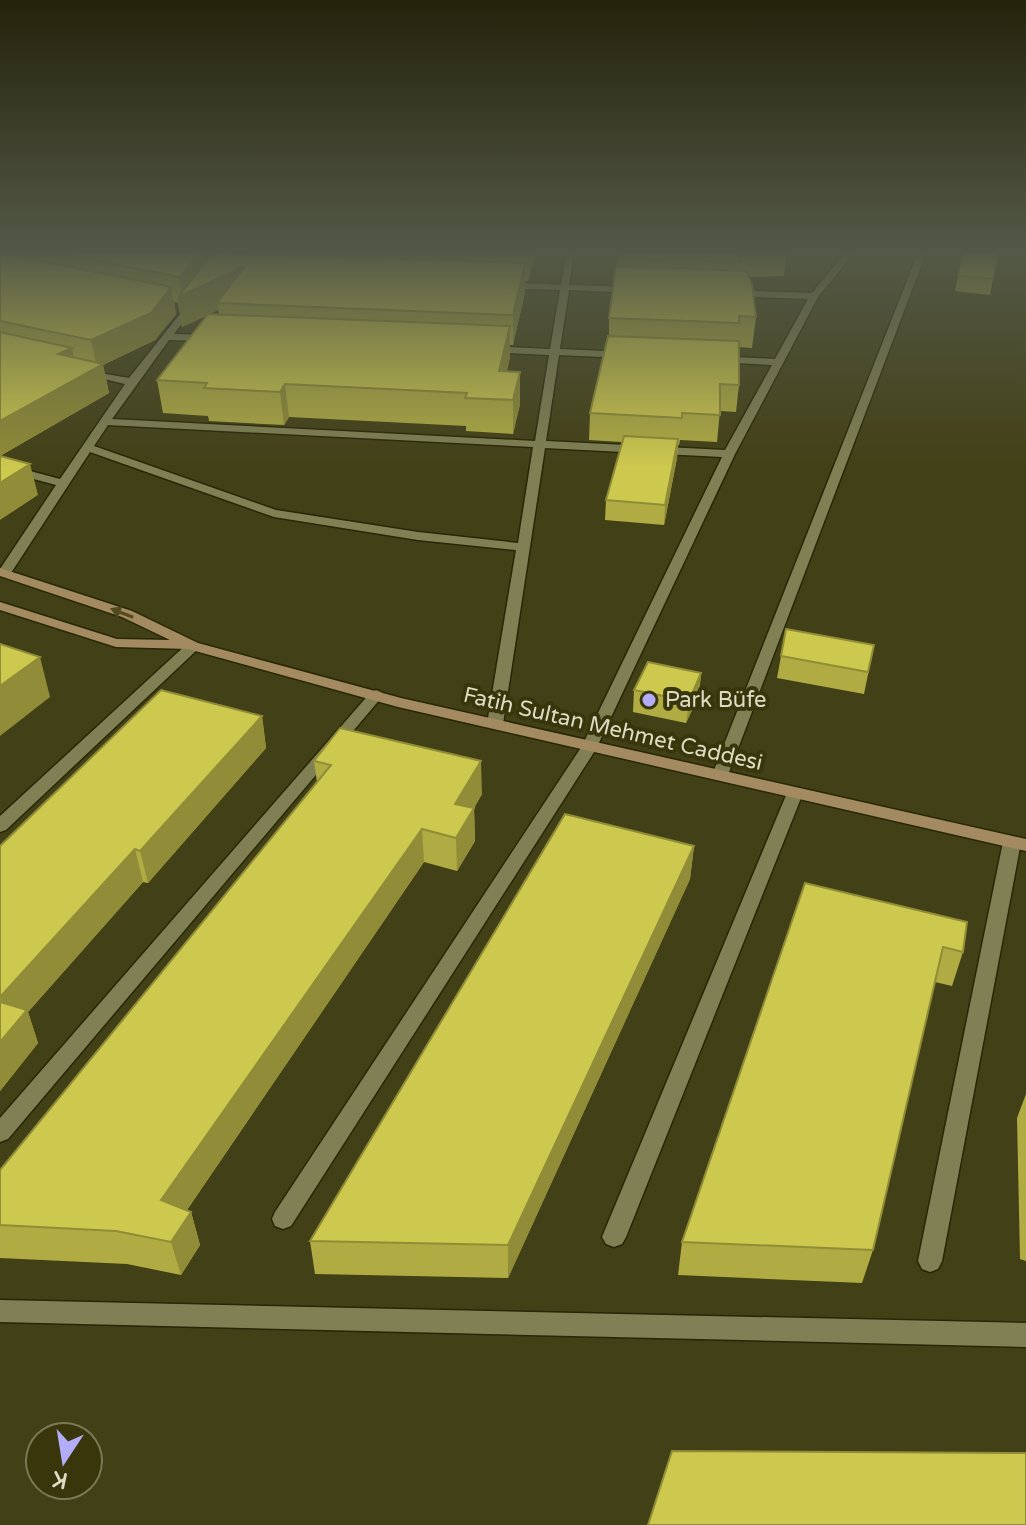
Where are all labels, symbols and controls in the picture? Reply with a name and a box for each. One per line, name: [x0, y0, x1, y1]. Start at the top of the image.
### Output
one-way arrow: [110, 606, 134, 619]
street label: Fatih Sultan Mehmet Caddesi: [461, 682, 765, 776]
place label: Park Büfe: [665, 687, 766, 713]
marker: Park Büfe: [640, 691, 658, 709]
north arrow: [24, 1421, 104, 1501]
text: K: [50, 1465, 70, 1494]

